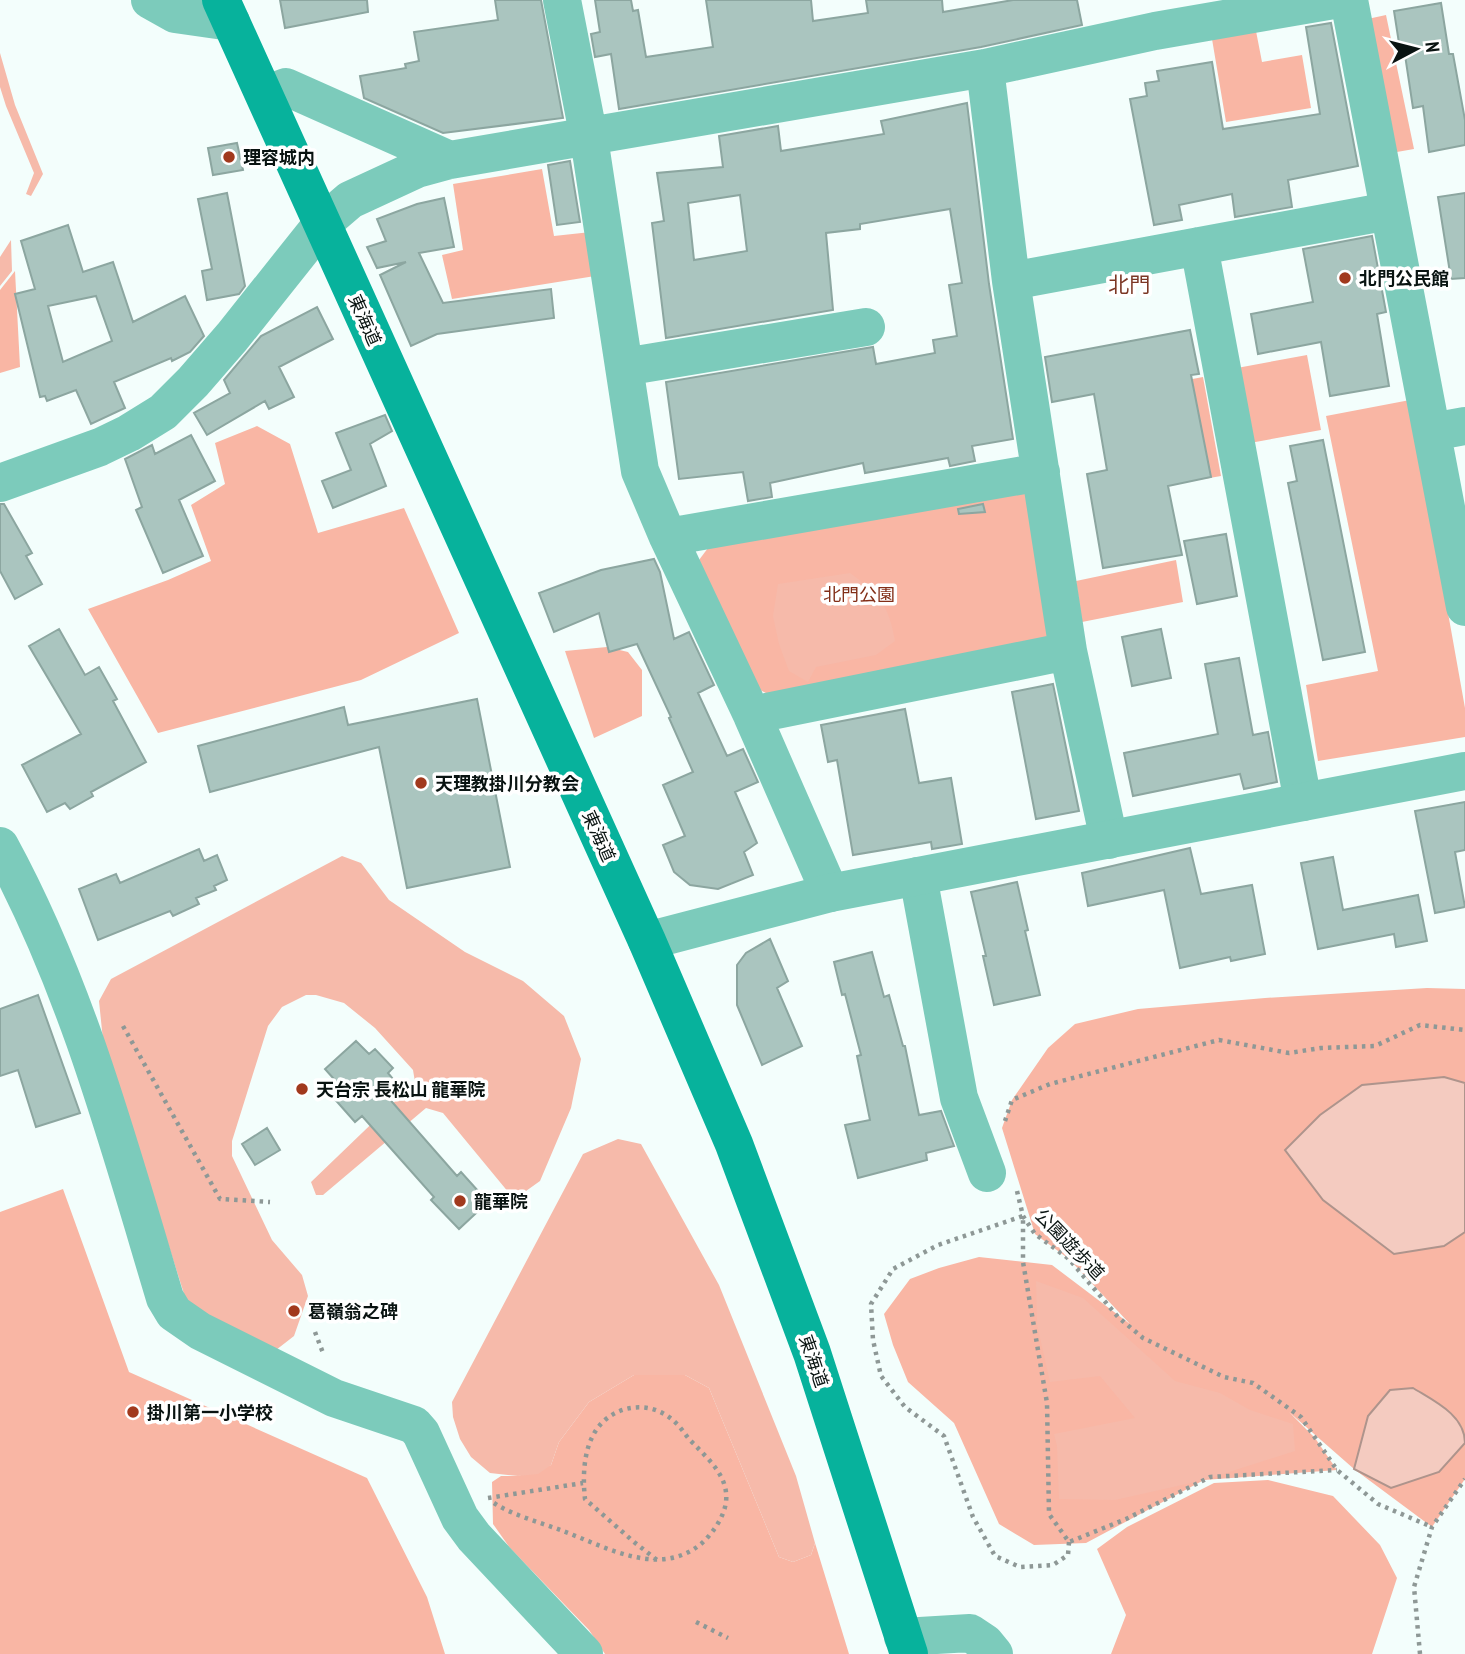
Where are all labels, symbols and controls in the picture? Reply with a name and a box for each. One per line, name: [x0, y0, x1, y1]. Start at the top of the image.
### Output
north arrow: [1381, 14, 1451, 84]
text: N: [1420, 40, 1445, 53]
place label: 理容城内: [243, 146, 315, 169]
marker: 理容城内: [221, 149, 237, 165]
place label: 北門公民館: [1359, 267, 1449, 290]
marker: 北門公民館: [1337, 270, 1353, 286]
district label: 北門: [1108, 271, 1150, 298]
street label: 東海道: [344, 291, 386, 349]
park label: 北門公園: [823, 583, 895, 606]
place label: 天理教掛川分教会: [435, 772, 579, 795]
marker: 天理教掛川分教会: [413, 775, 429, 791]
street label: 東海道: [578, 807, 620, 865]
place label: 天台宗 長松山 龍華院: [316, 1078, 485, 1101]
marker: 天台宗 長松山 龍華院: [294, 1081, 310, 1097]
place label: 龍華院: [474, 1190, 528, 1213]
marker: 龍華院: [452, 1193, 468, 1209]
street label: 公園遊歩道: [1030, 1204, 1110, 1284]
place label: 葛嶺翁之碑: [308, 1300, 398, 1323]
marker: 葛嶺翁之碑: [286, 1303, 302, 1319]
street label: 東海道: [794, 1332, 834, 1390]
place label: 掛川第一小学校: [147, 1401, 273, 1424]
marker: 掛川第一小学校: [125, 1404, 141, 1420]

